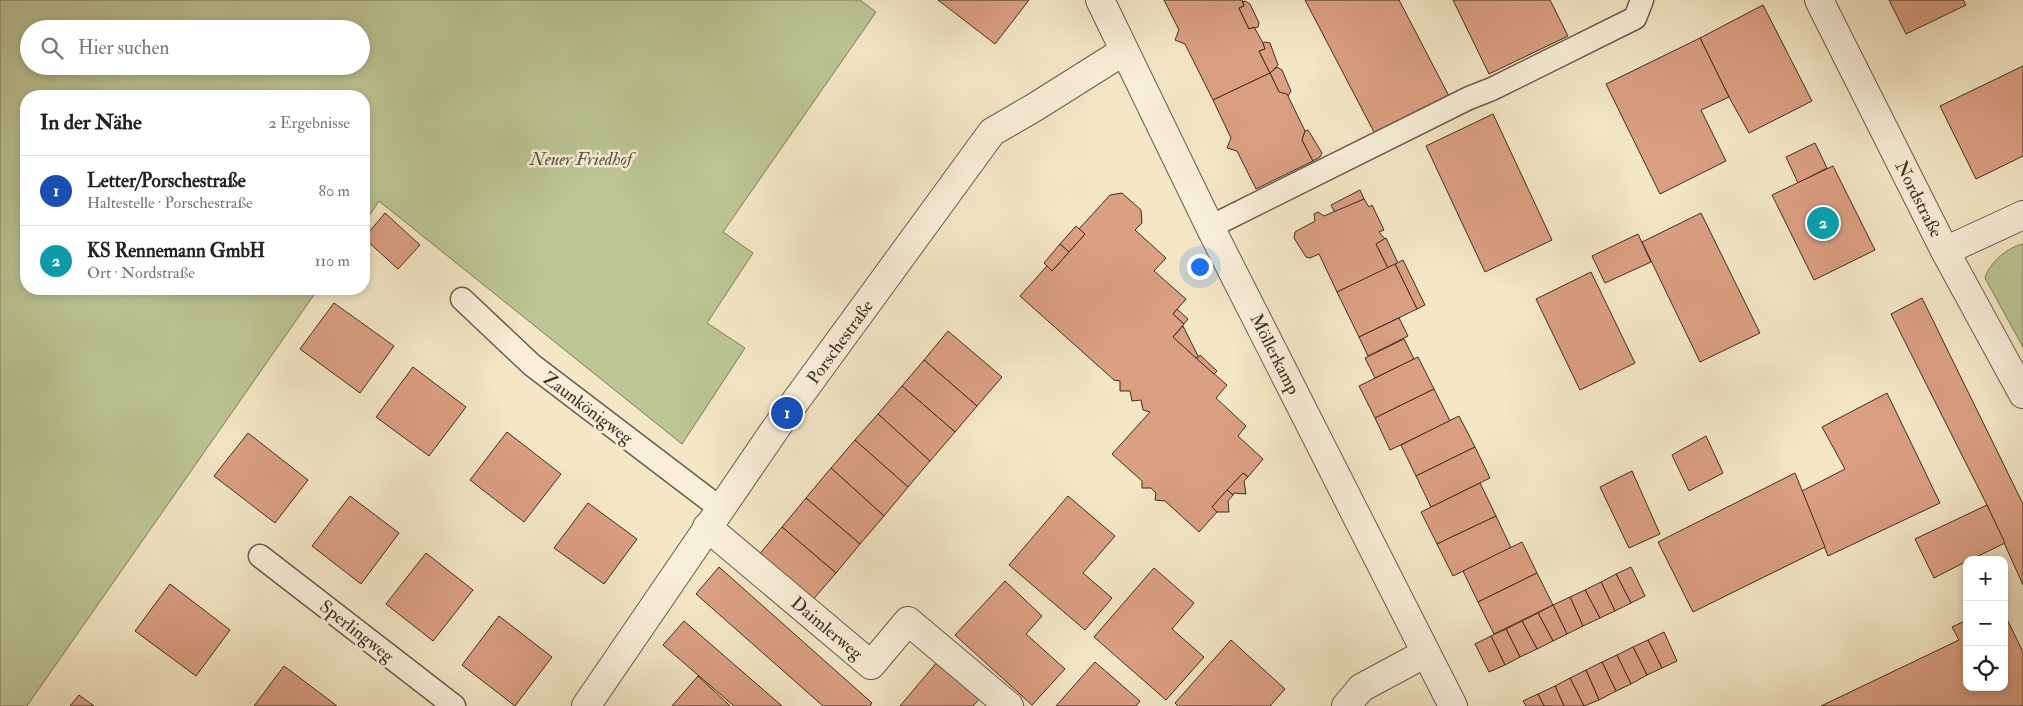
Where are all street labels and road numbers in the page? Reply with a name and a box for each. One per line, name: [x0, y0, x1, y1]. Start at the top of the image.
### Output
street label: Nordstraße: [1889, 157, 1948, 242]
street label: Porschestraße: [802, 295, 879, 389]
street label: Möllerkamp: [1244, 310, 1305, 399]
street label: Zaunkönigweg: [538, 367, 638, 450]
street label: Daimlerweg: [786, 592, 868, 666]
street label: Sperlingweg: [315, 595, 399, 668]

